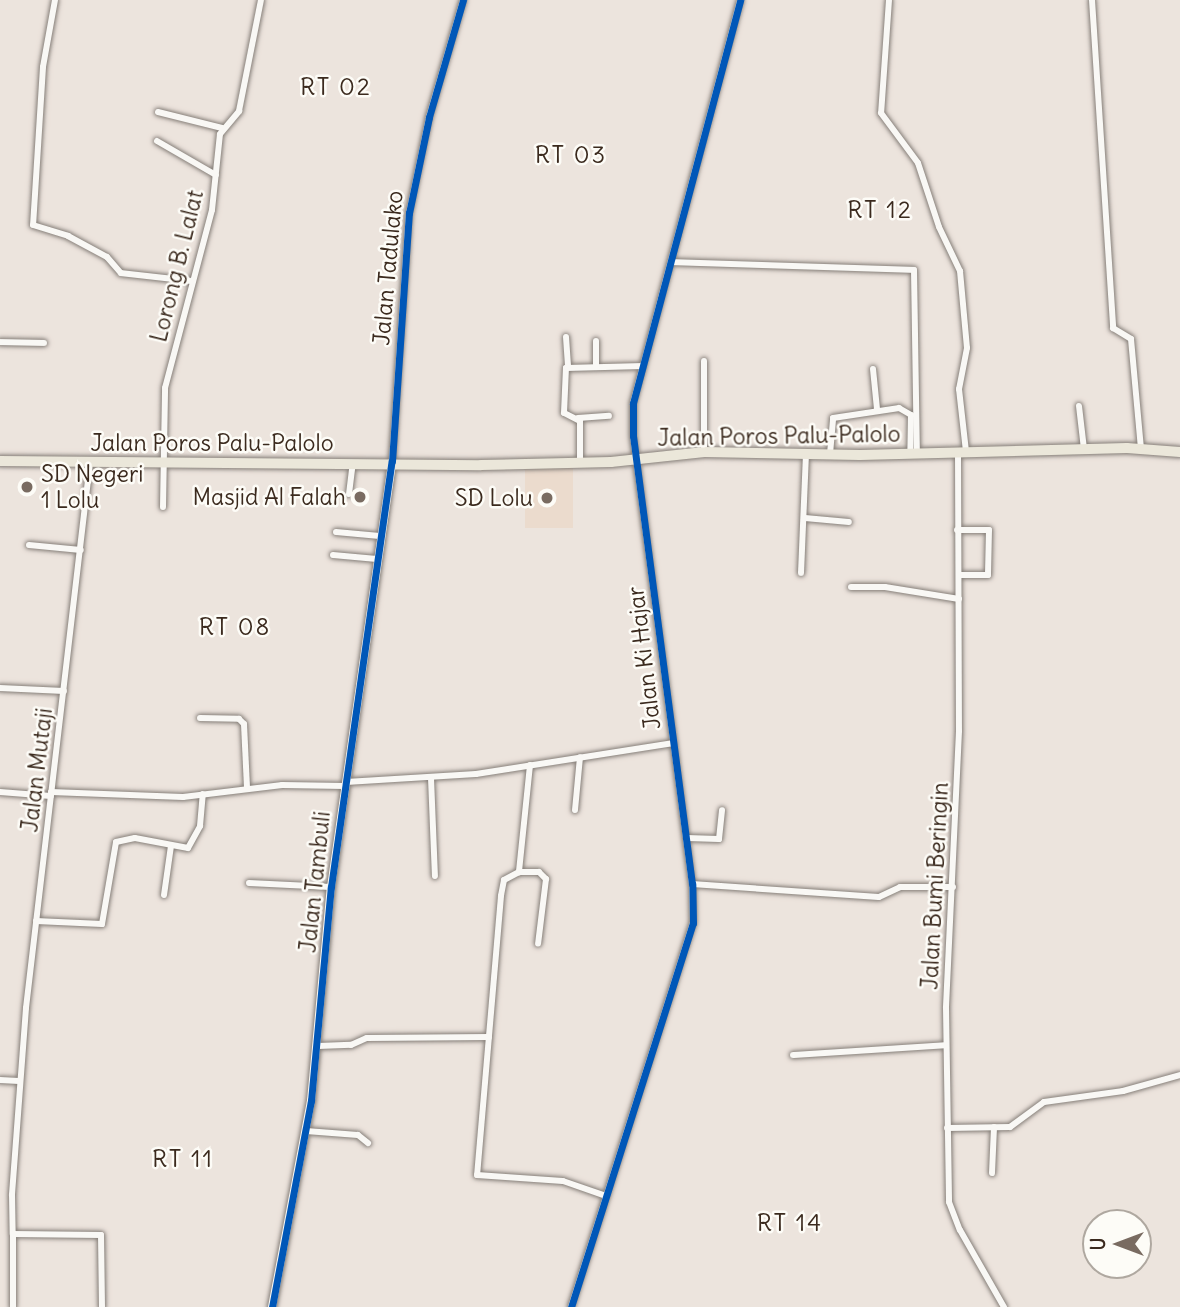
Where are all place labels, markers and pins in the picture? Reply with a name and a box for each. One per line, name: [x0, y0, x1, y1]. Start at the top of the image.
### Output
place label: SD Negeri 1 Lolu: [41, 460, 143, 514]
marker: SD Negeri 1 Lolu: [19, 479, 35, 495]
place label: Masjid Al Falah: [193, 483, 346, 511]
place label: SD Lolu: [455, 484, 533, 512]
marker: Masjid Al Falah: [352, 489, 368, 505]
marker: SD Lolu: [539, 490, 555, 506]

